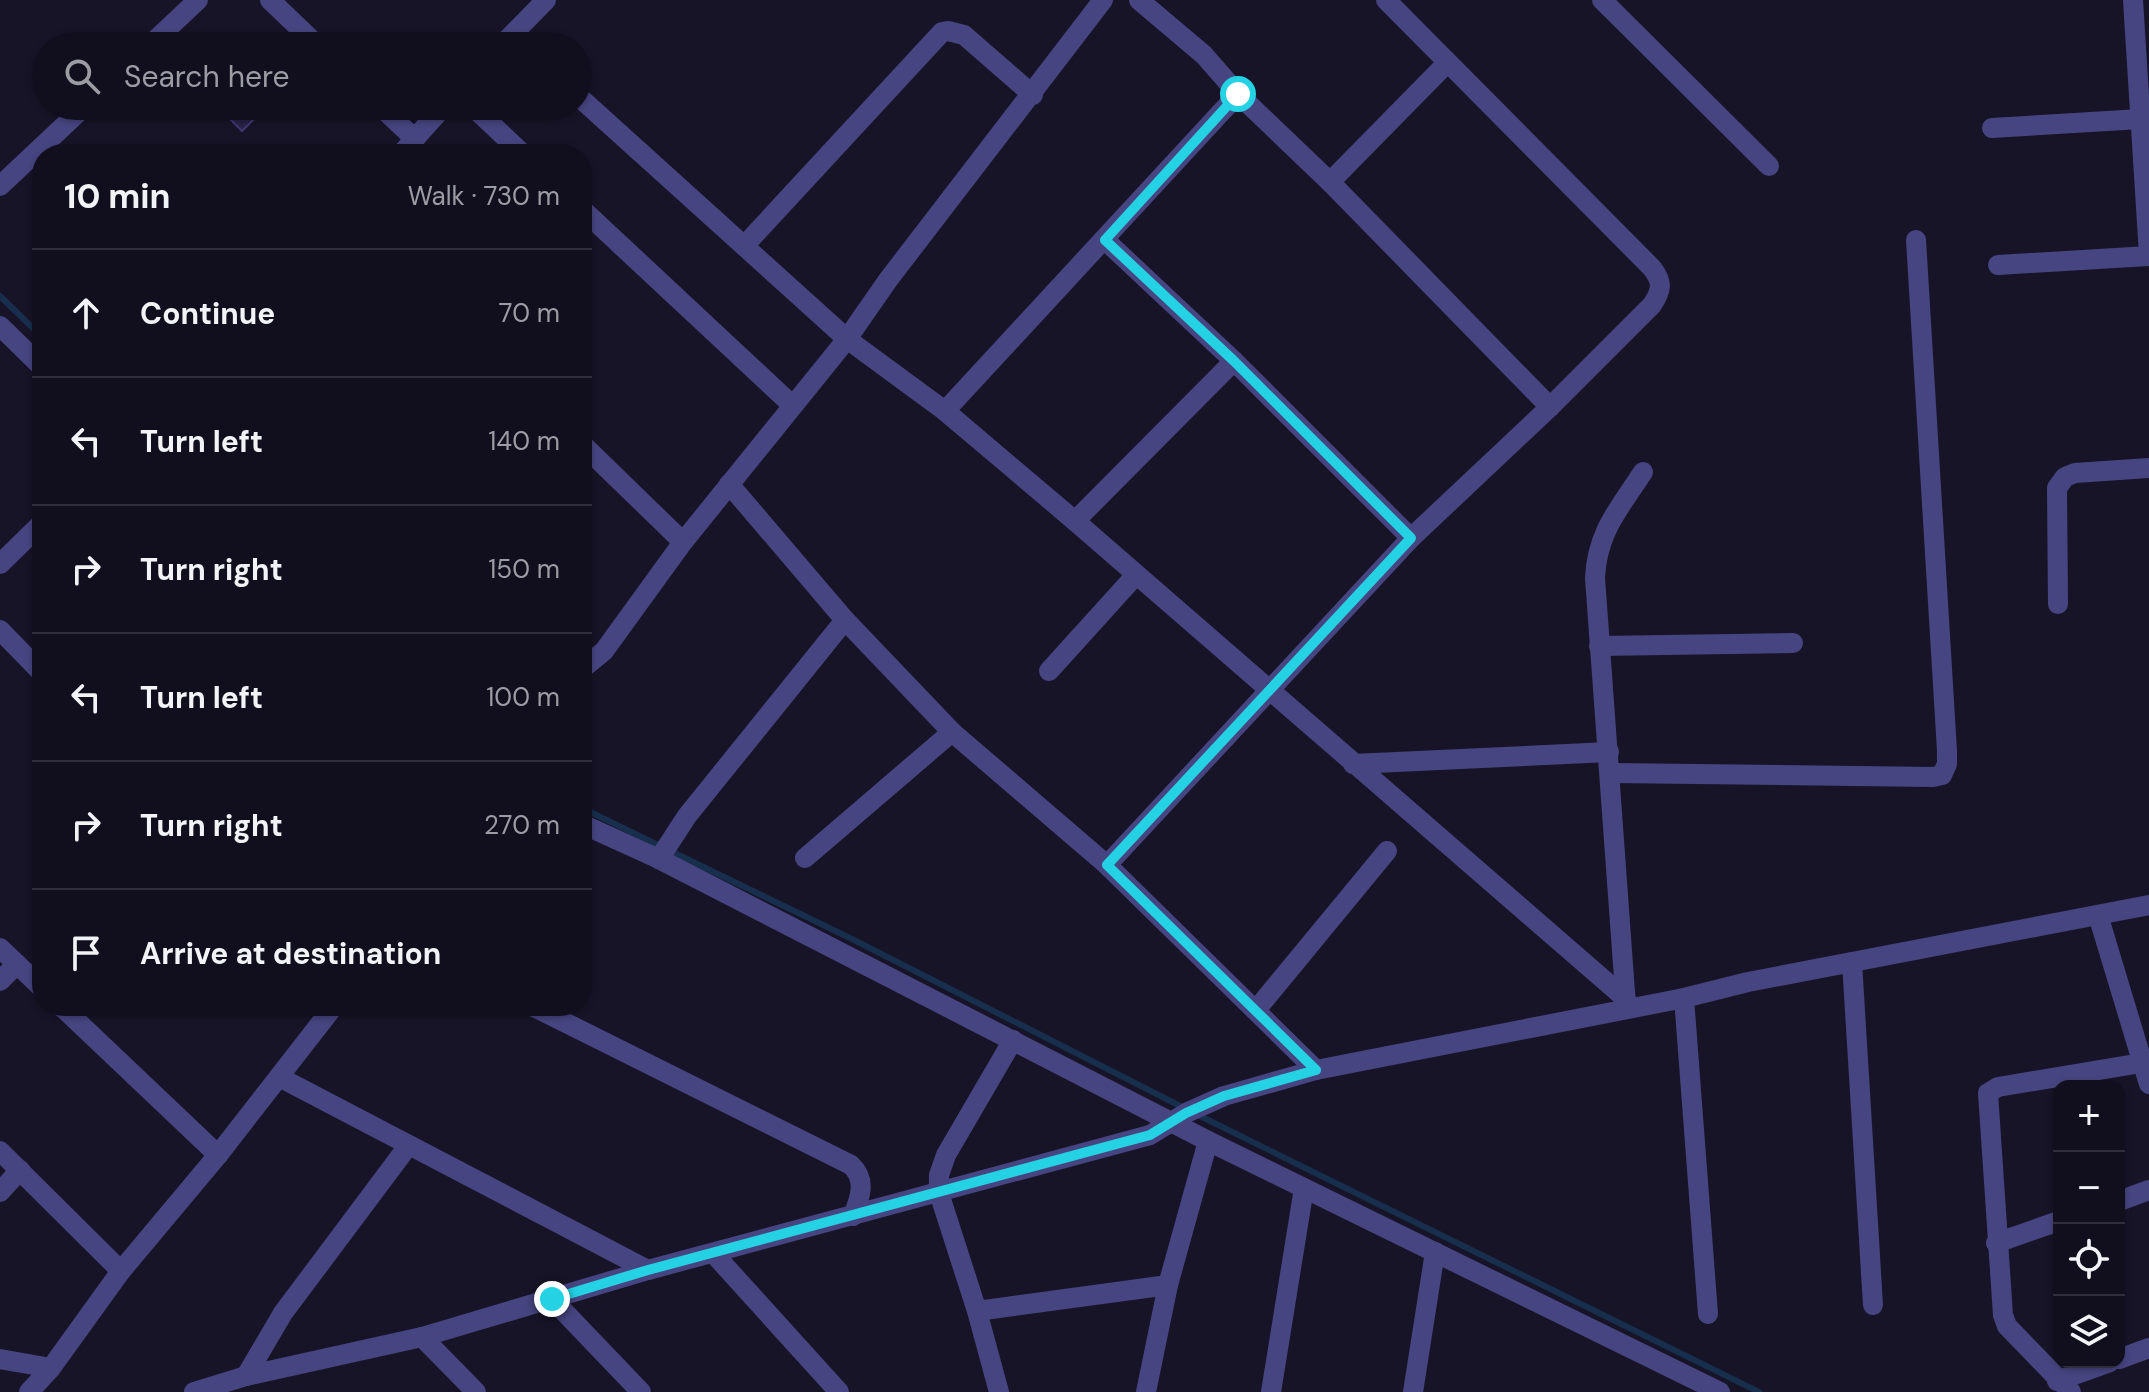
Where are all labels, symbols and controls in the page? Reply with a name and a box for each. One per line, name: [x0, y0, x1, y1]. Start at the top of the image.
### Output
search box: [32, 32, 592, 120]
icon: search: [60, 54, 104, 98]
text: Search here: [124, 57, 290, 96]
route start: [1220, 76, 1256, 112]
text: 10 min: [64, 174, 171, 219]
text: Walk · 730 m: [408, 179, 560, 213]
icon: ahead: [64, 291, 108, 335]
text: Continue: [140, 294, 275, 333]
text: 70 m: [499, 296, 560, 330]
icon: left: [64, 419, 108, 463]
text: Turn left: [140, 422, 263, 461]
text: 140 m: [488, 424, 560, 458]
icon: right: [64, 547, 108, 591]
text: Turn right: [140, 550, 283, 589]
text: 150 m: [488, 552, 560, 586]
icon: left: [64, 675, 108, 719]
text: Turn left: [140, 678, 263, 717]
text: 100 m: [486, 680, 560, 714]
icon: right: [64, 803, 108, 847]
text: Turn right: [140, 806, 283, 845]
text: 270 m: [484, 808, 560, 842]
icon: arrive: [64, 931, 108, 975]
text: Arrive at destination: [140, 934, 441, 973]
map controls: [2053, 1080, 2125, 1368]
button: +: [2053, 1080, 2125, 1152]
button: −: [2053, 1152, 2125, 1224]
button: locate: [2053, 1224, 2125, 1296]
route end: [534, 1281, 570, 1317]
button: layers: [2053, 1296, 2125, 1368]

